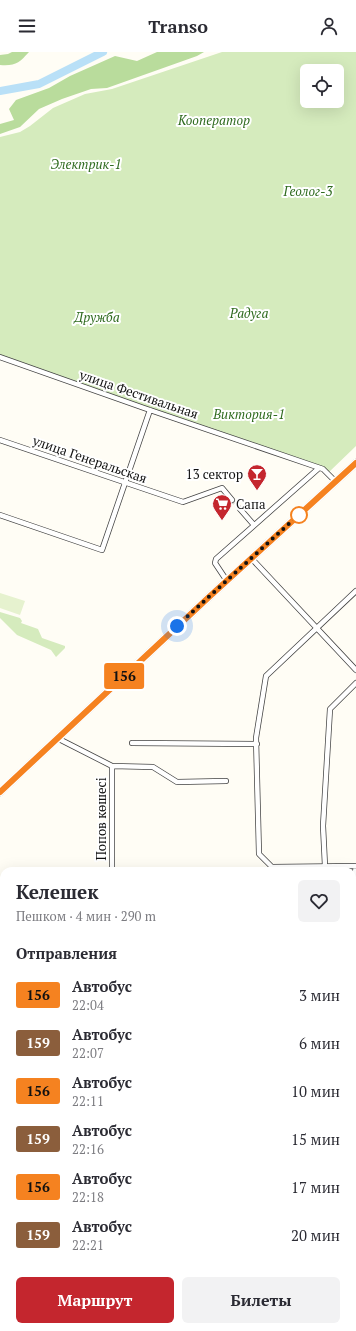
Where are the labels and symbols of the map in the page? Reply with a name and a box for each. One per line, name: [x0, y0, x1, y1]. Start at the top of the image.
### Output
park label: Кооператор: [177, 111, 250, 129]
park label: Электрик-1: [51, 155, 121, 173]
park label: Геолог-3: [283, 182, 334, 200]
park label: Радуга: [229, 304, 268, 322]
park label: Дружба: [73, 308, 120, 326]
street label: улица Фестивальная: [76, 365, 201, 423]
park label: Виктория-1: [212, 405, 285, 423]
street label: улица Генеральская: [29, 431, 150, 487]
bar icon: 13 сектор: [246, 463, 268, 491]
place label: 13 сектор: [186, 465, 243, 483]
supermarket icon: Сапа: [211, 493, 233, 521]
place label: Сапа: [236, 495, 266, 513]
unlabelled marker: [290, 506, 308, 524]
your location: [167, 616, 187, 636]
line badge: 156: [101, 663, 147, 689]
street label: Попов көшесі: [92, 777, 110, 861]

